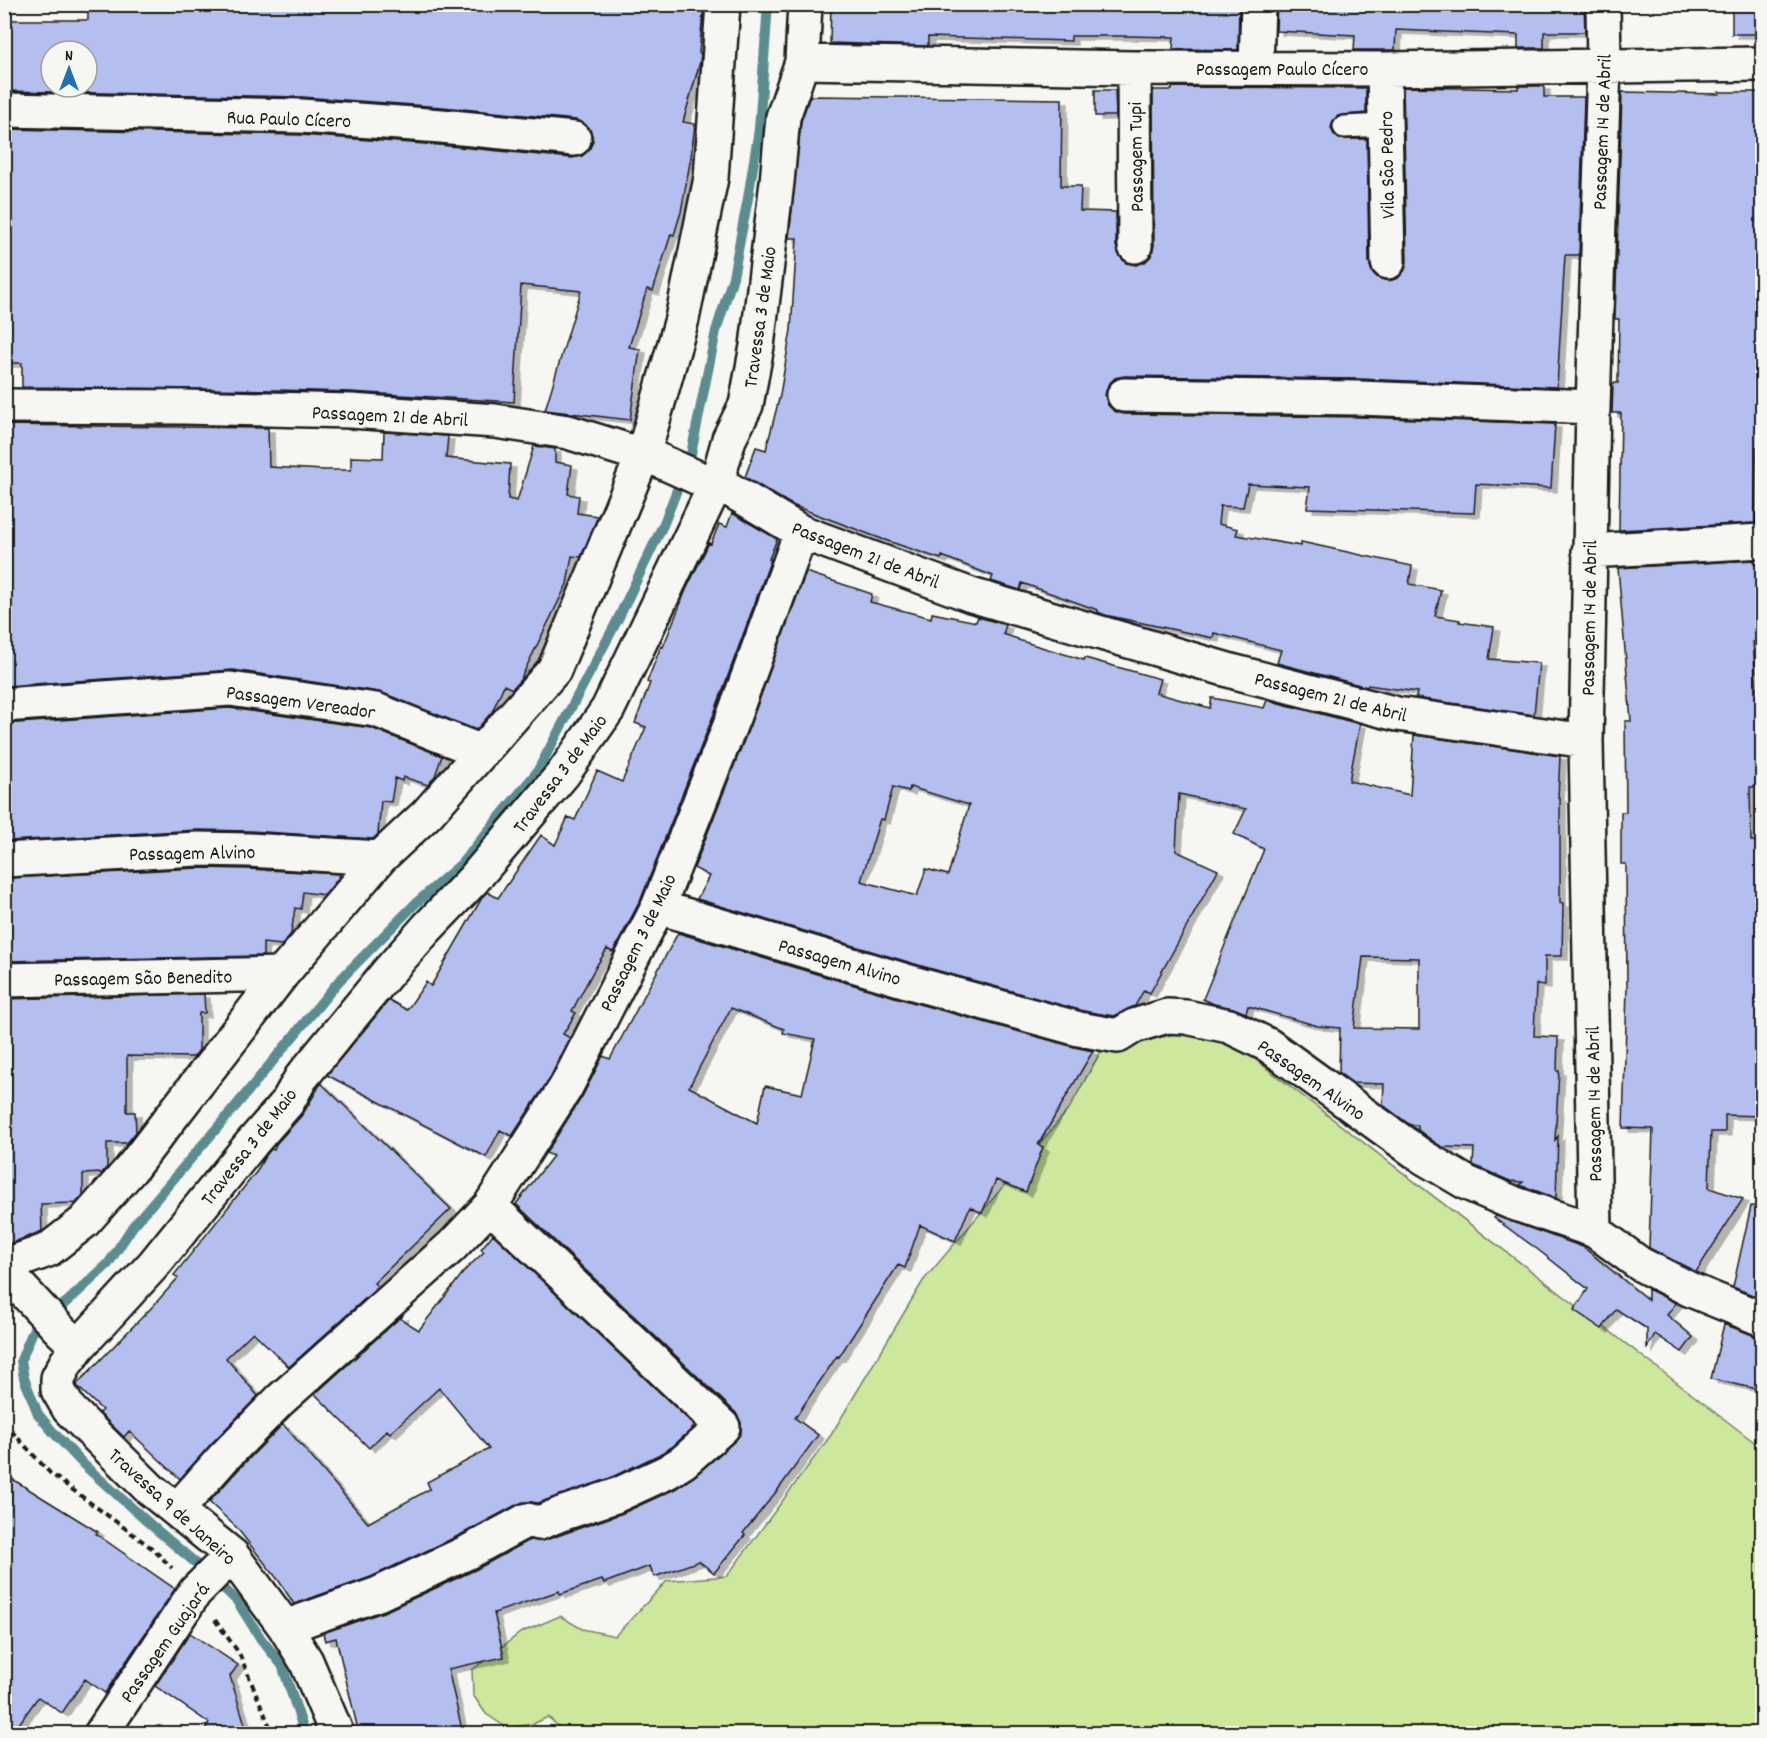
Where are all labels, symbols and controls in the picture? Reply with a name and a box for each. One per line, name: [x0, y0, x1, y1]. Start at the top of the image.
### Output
north arrow: [39, 39, 99, 99]
text: N: [65, 45, 73, 68]
street label: Passagem 14 de Abril: [1587, 53, 1621, 211]
street label: Passagem Paulo Cícero: [1196, 57, 1368, 85]
street label: Passagem Tupi: [1123, 101, 1153, 212]
street label: Rua Paulo Cícero: [226, 105, 352, 137]
street label: Vila São Pedro: [1374, 111, 1404, 219]
street label: Travessa 3 de Maio: [738, 245, 786, 390]
street label: Passagem 21 de Abril: [311, 400, 469, 436]
street label: Passagem 21 de Abril: [787, 516, 943, 598]
street label: Passagem 14 de Abril: [1576, 540, 1606, 696]
street label: Passagem 21 de Abril: [1251, 666, 1410, 731]
street label: Passagem Vereador: [224, 680, 378, 728]
street label: Travessa 3 de Maio: [507, 709, 616, 840]
street label: Passagem Alvino: [129, 840, 256, 870]
street label: Passagem 3 de Maio: [594, 869, 685, 1017]
street label: Passagem Alvino: [775, 933, 904, 995]
street label: Passagem São Benedito: [54, 964, 233, 996]
street label: Passagem 14 de Abril: [1581, 1025, 1611, 1182]
street label: Passagem Alvino: [1250, 1034, 1370, 1129]
street label: Travessa 3 de Maio: [195, 1083, 305, 1213]
street label: Travessa 9 de Janeiro: [101, 1443, 241, 1574]
street label: Passagem Guajará: [115, 1578, 218, 1709]

